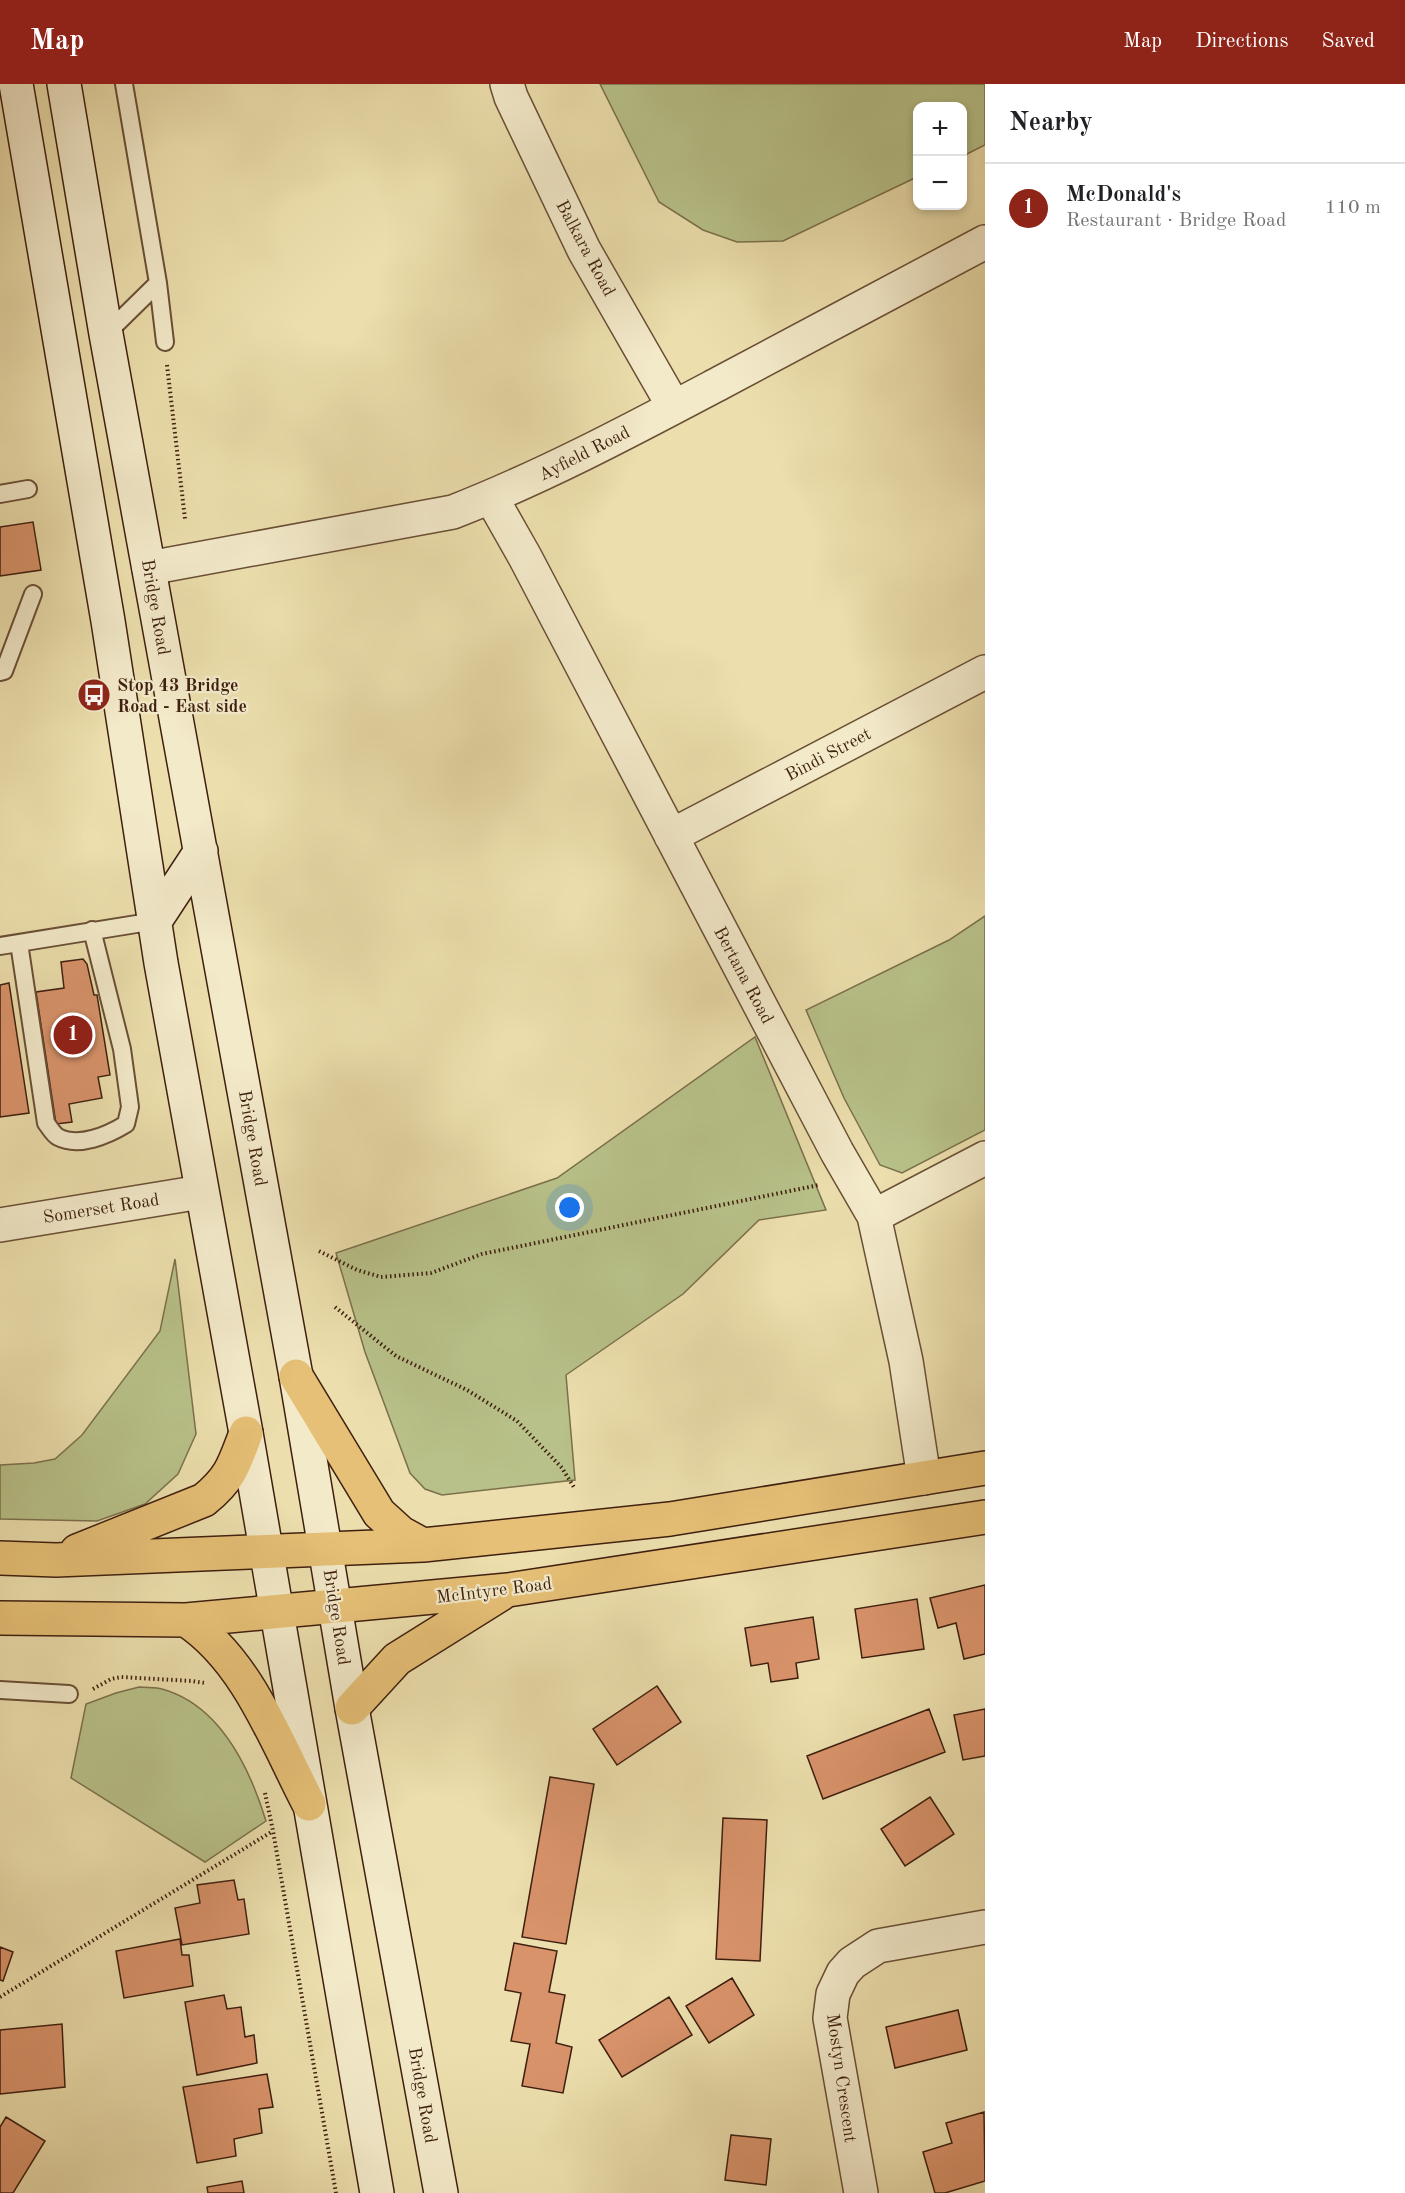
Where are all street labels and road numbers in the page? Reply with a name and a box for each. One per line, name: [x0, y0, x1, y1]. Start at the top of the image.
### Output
street label: Balkara Road: [552, 198, 618, 299]
street label: Ayfield Road: [536, 423, 633, 485]
street label: Bridge Road: [138, 558, 172, 657]
street label: Bindi Street: [783, 725, 874, 785]
street label: Bertana Road: [710, 924, 776, 1027]
street label: Bridge Road: [235, 1089, 269, 1188]
street label: Somerset Road: [42, 1191, 161, 1227]
street label: Bridge Road: [320, 1568, 353, 1667]
street label: McIntyre Road: [435, 1575, 553, 1607]
street label: Mostyn Crescent: [823, 2012, 859, 2144]
street label: Bridge Road: [405, 2046, 439, 2145]

